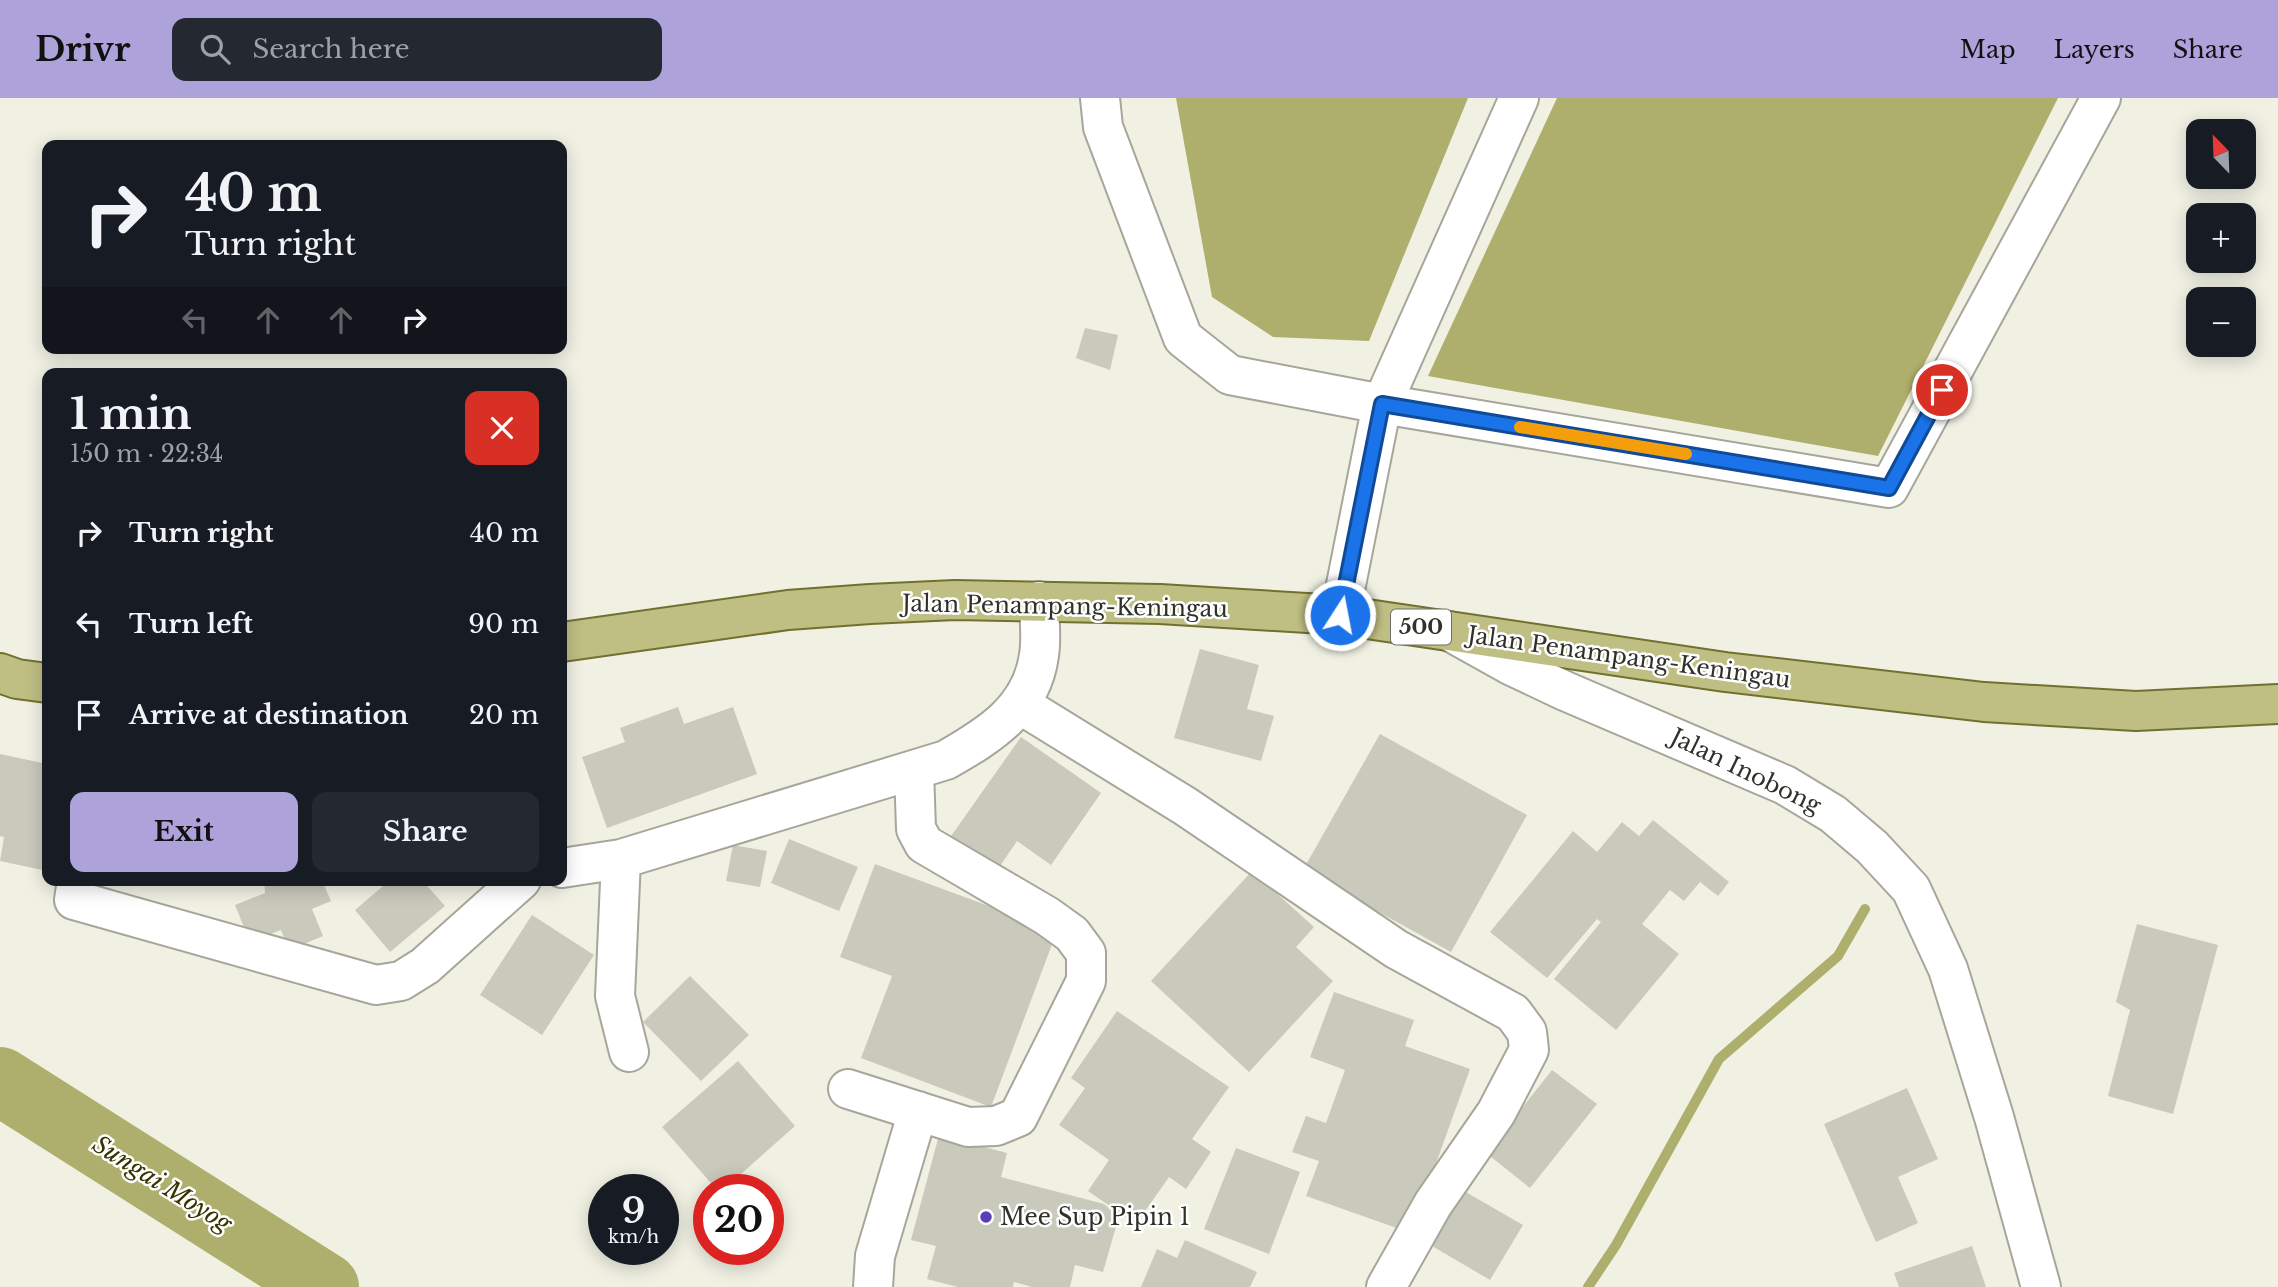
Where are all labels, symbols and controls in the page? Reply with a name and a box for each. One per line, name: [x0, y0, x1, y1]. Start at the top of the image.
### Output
search box: [172, 18, 662, 81]
text: Drivr: [35, 29, 130, 70]
icon: search: [196, 30, 234, 68]
text: Search here: [252, 33, 410, 65]
text: Map: [1960, 35, 2016, 64]
text: Layers: [2054, 35, 2135, 64]
text: Share: [2173, 35, 2243, 64]
north arrow: [2186, 119, 2256, 189]
map controls: [2186, 119, 2256, 357]
text: 40 m: [185, 163, 322, 224]
icon: right: [70, 168, 161, 259]
button: +: [2186, 203, 2256, 273]
text: Turn right: [185, 224, 356, 264]
button: −: [2186, 287, 2256, 357]
icon: left: [176, 301, 214, 339]
icon: ahead: [249, 301, 287, 339]
icon: ahead: [322, 301, 360, 339]
icon: right: [395, 301, 433, 339]
pin: [1912, 360, 1972, 420]
icon: arrive: [1923, 371, 1961, 409]
text: 1 min: [70, 388, 192, 440]
button: close: [465, 391, 539, 465]
text: 150 m · 22:34: [70, 440, 223, 468]
icon: right: [70, 514, 108, 552]
text: Turn right: [129, 517, 274, 549]
text: 40 m: [470, 517, 539, 549]
position arrow: [1303, 578, 1377, 652]
street label: Jalan Penampang-Keningau: [899, 589, 1228, 623]
icon: left: [70, 605, 108, 643]
text: Turn left: [129, 608, 253, 640]
text: 90 m: [468, 608, 539, 640]
road number: 500: [1391, 610, 1451, 644]
street label: Jalan Penampang-Keningau: [1463, 620, 1792, 694]
icon: arrive: [70, 696, 108, 734]
text: Arrive at destination: [129, 699, 409, 731]
text: 20 m: [469, 699, 539, 731]
street label: Jalan Inobong: [1664, 721, 1826, 820]
button: Exit: [70, 792, 298, 872]
button: Share: [312, 792, 539, 872]
water label: Sungai Moyog: [87, 1129, 239, 1239]
speed limit sign: 20: [693, 1174, 784, 1265]
text: 9: [622, 1189, 645, 1232]
place label: Mee Sup Pipin 1: [1000, 1203, 1190, 1231]
marker: Mee Sup Pipin 1: [978, 1209, 994, 1225]
text: km/h: [608, 1226, 659, 1248]

